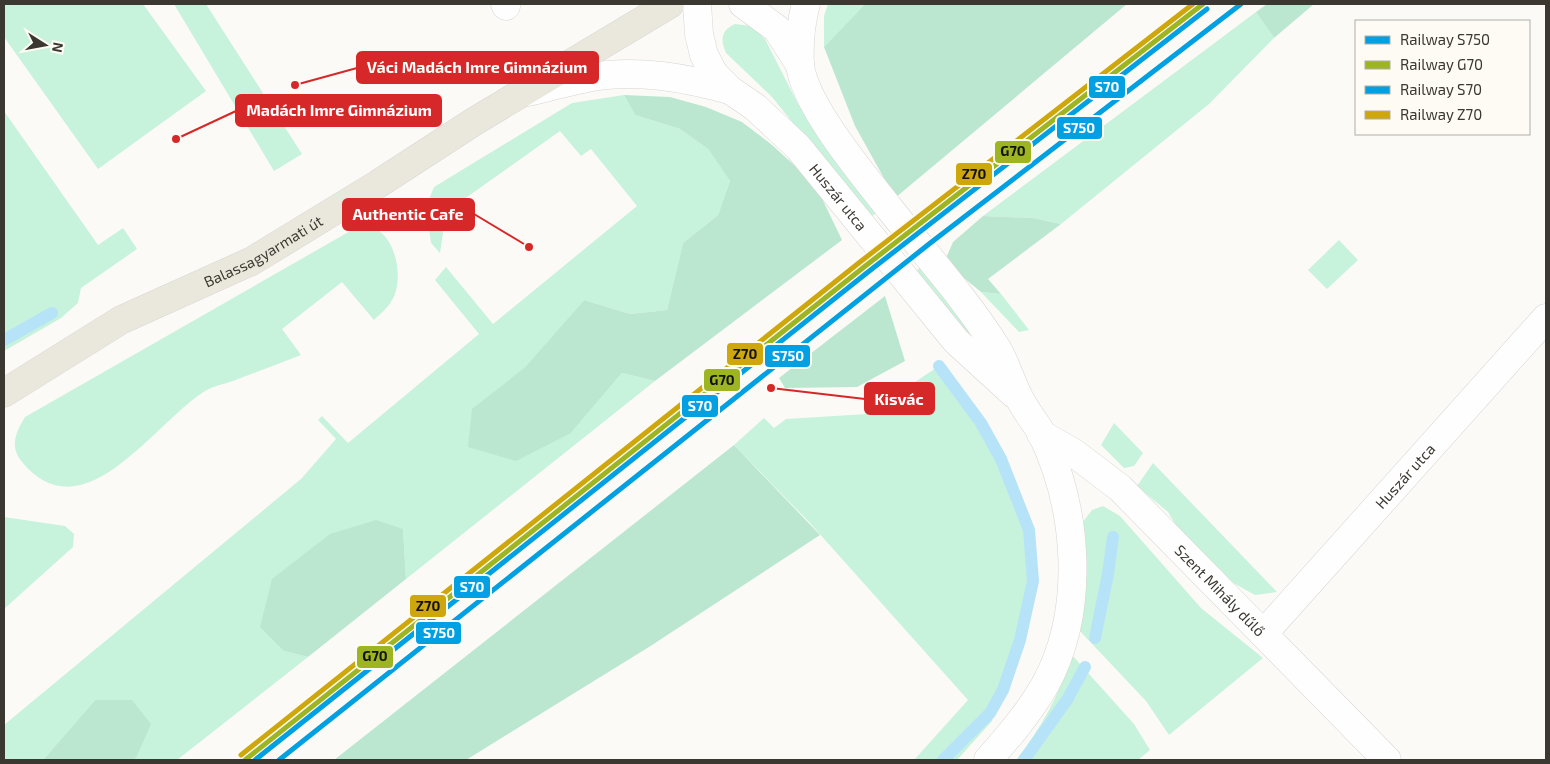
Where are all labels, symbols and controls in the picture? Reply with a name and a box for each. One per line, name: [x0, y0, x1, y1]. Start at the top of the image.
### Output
north arrow: [20, 20, 70, 70]
legend: [1355, 20, 1530, 135]
text: Railway S750: [1400, 30, 1490, 48]
text: N: [49, 41, 68, 54]
callout: Váci Madách Imre Gimnázium: [357, 52, 598, 83]
text: Railway G70: [1400, 55, 1483, 73]
text: Váci Madách Imre Gimnázium: [367, 57, 587, 76]
line badge: S70: [1088, 75, 1126, 99]
text: S70: [1095, 78, 1119, 95]
text: Railway S70: [1400, 80, 1482, 98]
callout: Madách Imre Gimnázium: [236, 95, 441, 126]
text: Madách Imre Gimnázium: [246, 100, 432, 119]
text: Railway Z70: [1400, 105, 1482, 123]
line badge: S750: [1056, 116, 1103, 140]
text: S750: [1063, 119, 1095, 136]
line badge: G70: [994, 140, 1032, 164]
text: G70: [1000, 142, 1026, 159]
street label: Huszár utca: [806, 160, 871, 234]
line badge: Z70: [955, 162, 993, 186]
text: Z70: [962, 165, 986, 182]
callout: Authentic Cafe: [343, 199, 474, 230]
text: Authentic Cafe: [352, 204, 464, 223]
street label: Balassagyarmati út: [201, 211, 326, 291]
line badge: Z70: [726, 342, 764, 366]
line badge: S750: [764, 344, 811, 368]
text: Z70: [733, 345, 757, 362]
text: S750: [772, 347, 804, 364]
line badge: G70: [703, 368, 741, 392]
text: G70: [709, 371, 735, 388]
callout: Kisvác: [865, 383, 934, 414]
text: Kisvác: [874, 389, 924, 408]
line badge: S70: [681, 394, 719, 418]
text: S70: [688, 397, 712, 414]
street label: Huszár utca: [1371, 440, 1438, 512]
street label: Szent Mihály dűlő: [1171, 541, 1269, 640]
line badge: S70: [453, 575, 491, 599]
text: S70: [460, 578, 484, 595]
line badge: Z70: [409, 594, 447, 618]
text: Z70: [416, 597, 440, 614]
line badge: S750: [415, 621, 462, 645]
text: S750: [423, 624, 455, 641]
line badge: G70: [356, 645, 394, 669]
text: G70: [362, 647, 388, 664]

